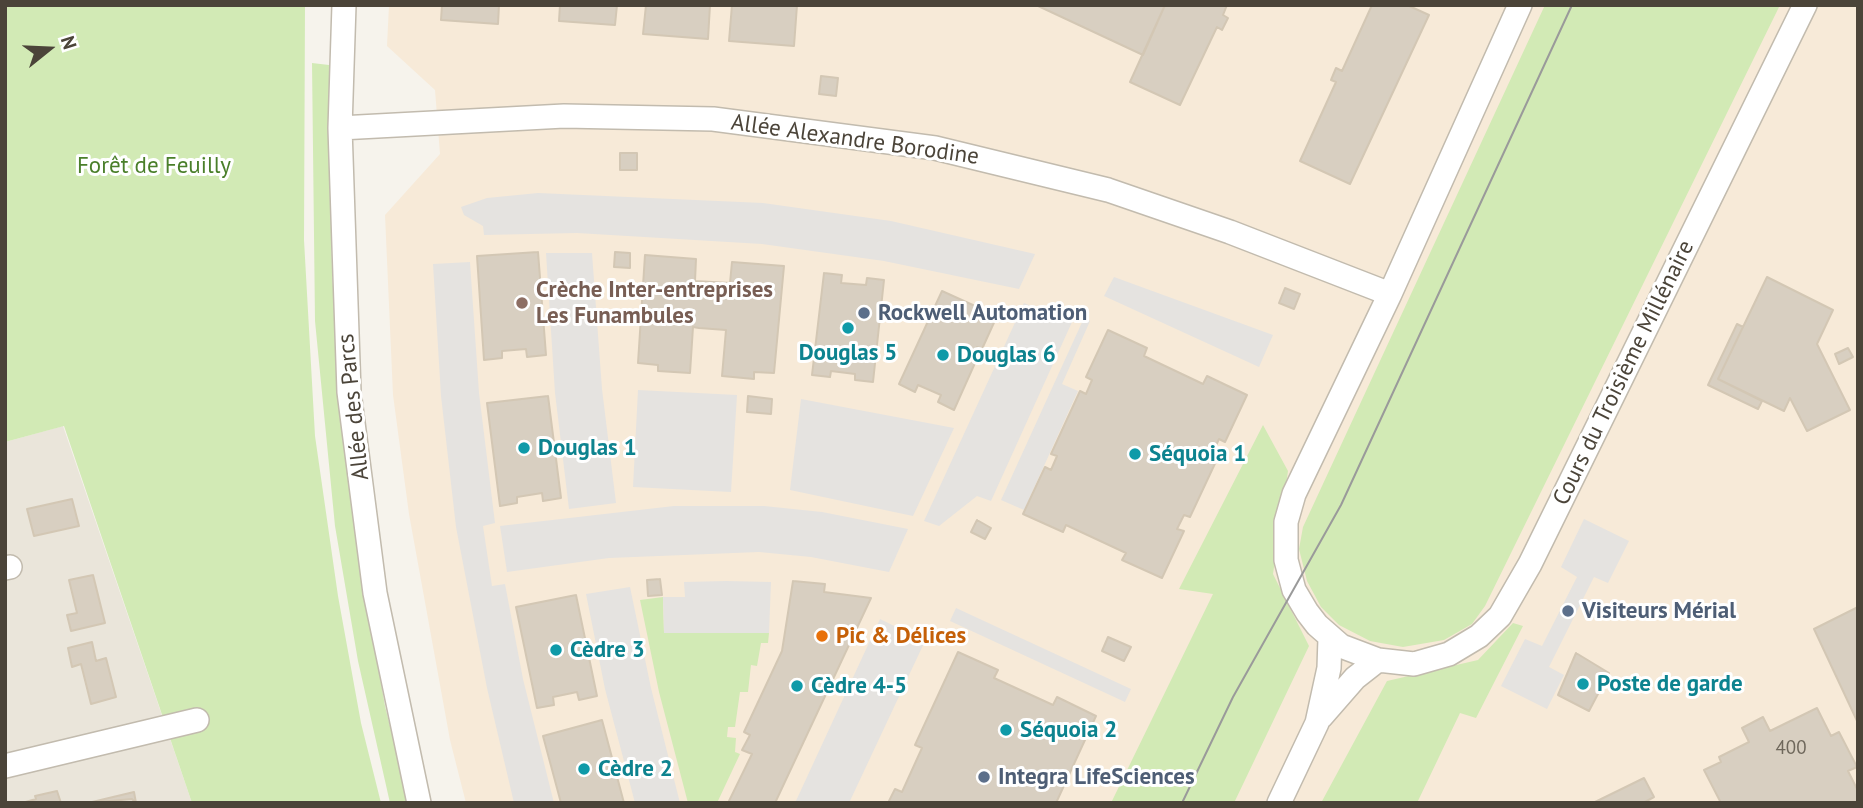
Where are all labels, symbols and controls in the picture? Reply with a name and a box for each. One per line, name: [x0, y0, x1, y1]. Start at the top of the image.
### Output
north arrow: [14, 14, 84, 84]
text: N: [56, 33, 82, 52]
street label: Allée Alexandre Borodine: [729, 109, 981, 171]
park label: Forêt de Feuilly: [77, 152, 231, 180]
street label: Cours du Troisième Millénaire: [1548, 236, 1700, 510]
place label: Crèche Inter-entreprises Les Funambules: [536, 276, 773, 330]
marker: Crèche Inter-entreprises Les Funambules: [514, 295, 530, 311]
place label: Rockwell Automation: [878, 299, 1087, 327]
marker: Rockwell Automation: [856, 305, 872, 321]
marker: Douglas 5: [840, 320, 856, 336]
street label: Allée des Parcs: [333, 332, 375, 482]
place label: Douglas 5: [799, 339, 897, 367]
place label: Douglas 6: [957, 341, 1056, 369]
marker: Douglas 6: [935, 347, 951, 363]
place label: Douglas 1: [538, 434, 637, 462]
marker: Douglas 1: [516, 440, 532, 456]
place label: Séquoia 1: [1149, 440, 1246, 468]
marker: Séquoia 1: [1127, 446, 1143, 462]
place label: Visiteurs Mérial: [1582, 597, 1736, 625]
marker: Visiteurs Mérial: [1560, 603, 1576, 619]
place label: Pic & Délices: [836, 622, 966, 650]
marker: Pic & Délices: [814, 628, 830, 644]
place label: Cèdre 3: [570, 636, 645, 664]
marker: Cèdre 3: [548, 642, 564, 658]
place label: Poste de garde: [1597, 670, 1743, 698]
place label: Cèdre 4-5: [811, 672, 907, 700]
marker: Poste de garde: [1575, 676, 1591, 692]
marker: Cèdre 4-5: [789, 678, 805, 694]
place label: Séquoia 2: [1020, 716, 1117, 744]
marker: Séquoia 2: [998, 722, 1014, 738]
house number: 400: [1775, 738, 1807, 760]
place label: Cèdre 2: [598, 755, 673, 783]
marker: Cèdre 2: [576, 761, 592, 777]
place label: Integra LifeSciences: [998, 763, 1195, 791]
marker: Integra LifeSciences: [976, 769, 992, 785]

